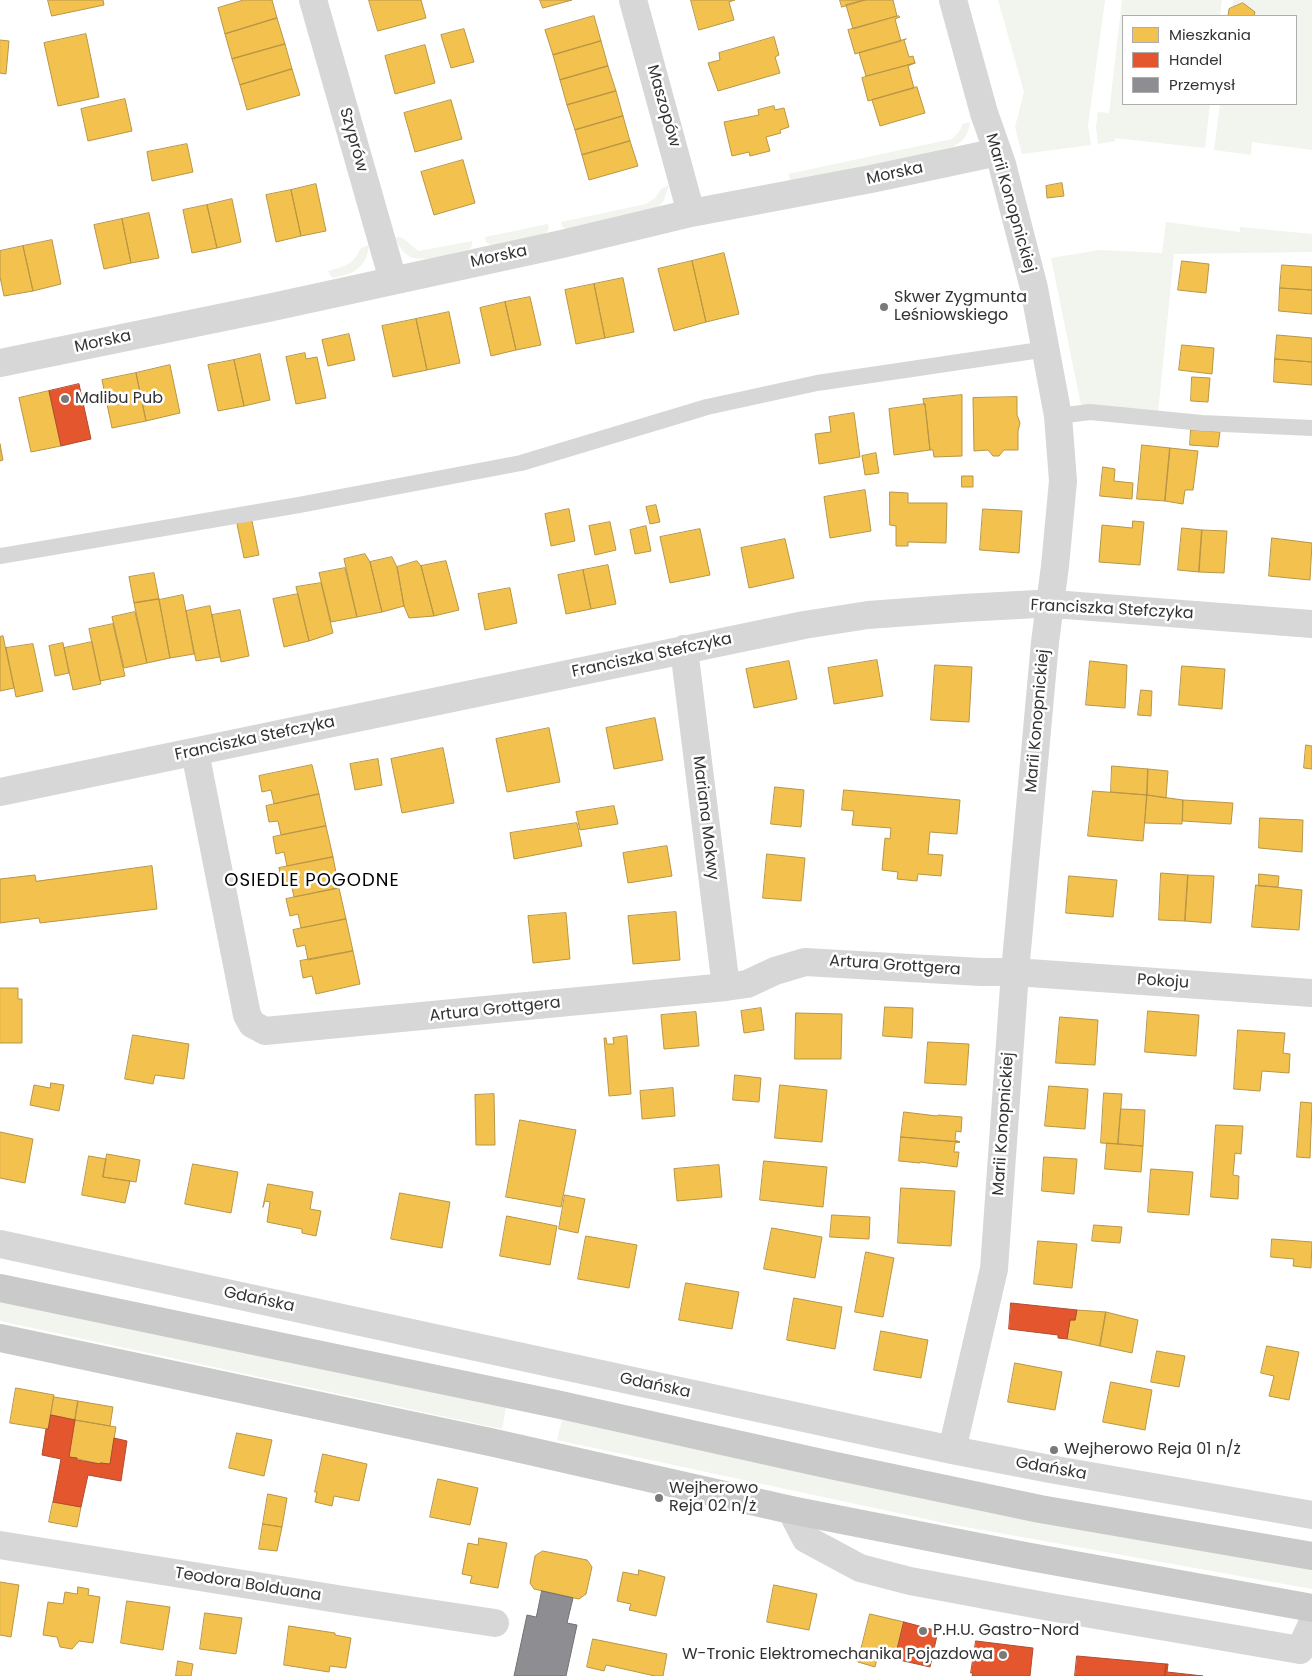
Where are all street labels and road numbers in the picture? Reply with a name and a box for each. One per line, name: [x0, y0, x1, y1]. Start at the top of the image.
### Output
street label: Maszopów: [642, 63, 684, 149]
street label: Szyprów: [335, 106, 371, 174]
street label: Marii Konopnickiej: [981, 131, 1039, 275]
street label: Morska: [865, 159, 925, 189]
street label: Morska: [469, 242, 529, 272]
street label: Morska: [73, 327, 133, 357]
street label: Franciszka Stefczyka: [1030, 596, 1194, 624]
street label: Franciszka Stefczyka: [570, 630, 734, 682]
street label: Marii Konopnickiej: [1022, 649, 1054, 793]
street label: Franciszka Stefczyka: [173, 713, 337, 765]
street label: Mariana Mokwy: [688, 755, 722, 881]
street label: Artura Grottgera: [829, 952, 961, 980]
street label: Pokoju: [1136, 971, 1190, 993]
street label: Artura Grottgera: [429, 994, 561, 1026]
street label: Marii Konopnickiej: [989, 1052, 1019, 1196]
street label: Gdańska: [222, 1283, 296, 1317]
street label: Gdańska: [618, 1369, 692, 1403]
street label: Gdańska: [1014, 1453, 1088, 1485]
street label: Teodora Bolduana: [173, 1564, 323, 1606]

